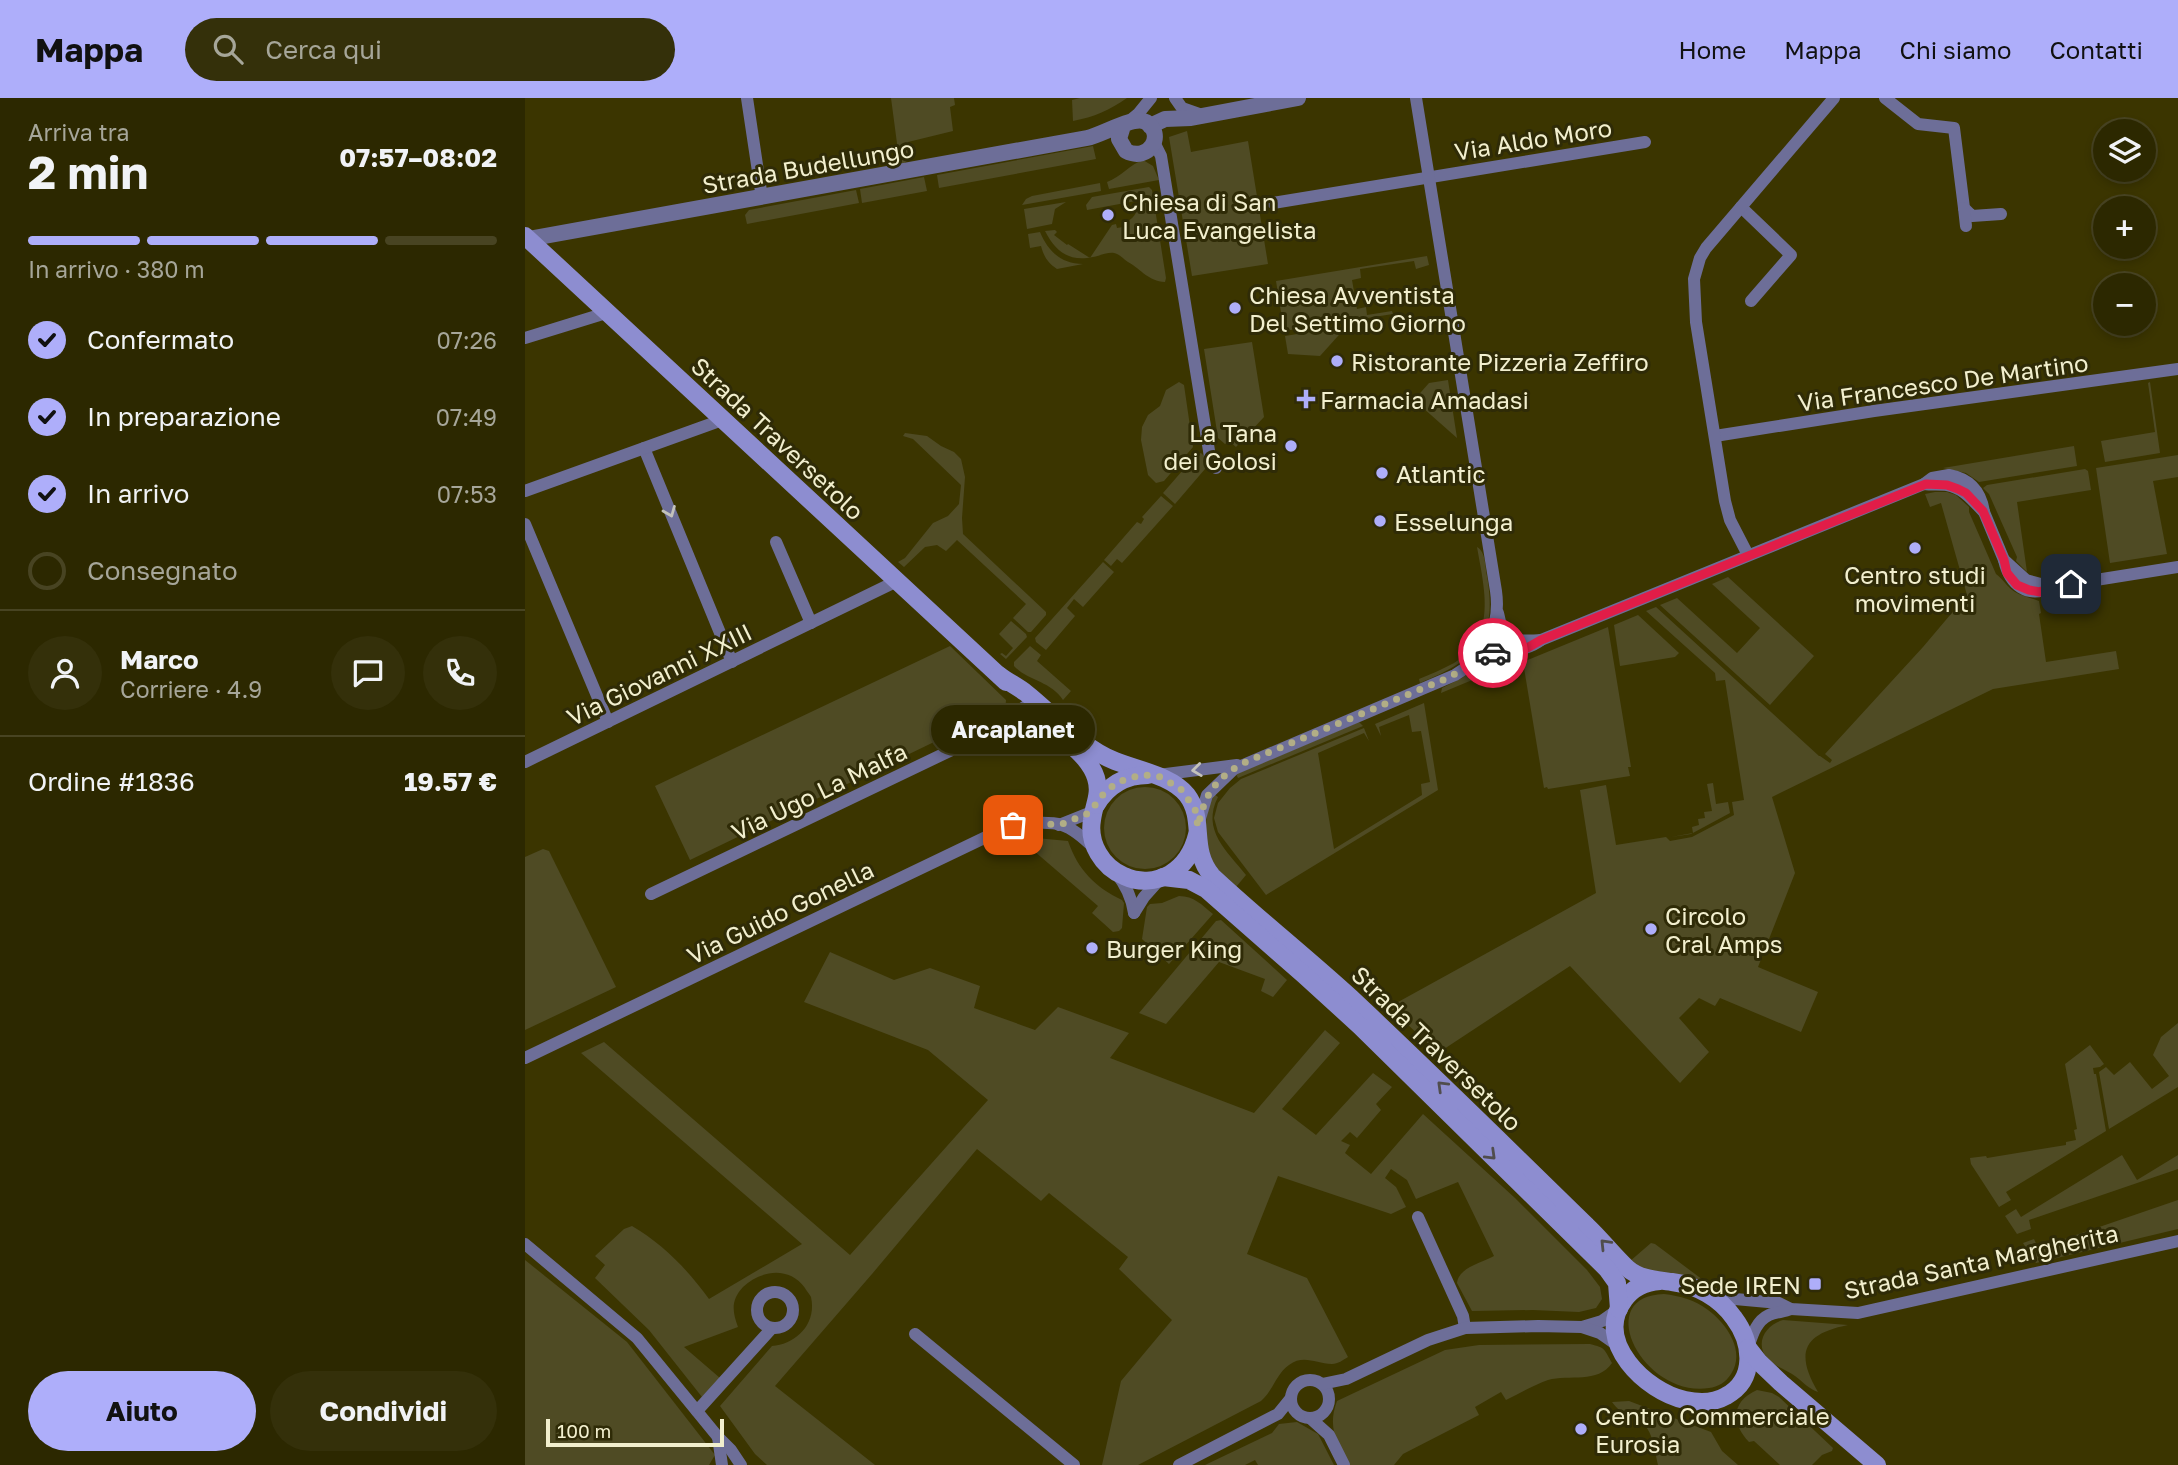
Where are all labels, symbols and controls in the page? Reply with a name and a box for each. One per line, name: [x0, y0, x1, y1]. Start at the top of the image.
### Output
search box: [185, 18, 675, 81]
text: Mappa: [35, 30, 143, 69]
icon: search: [209, 30, 247, 68]
text: Cerca qui: [265, 34, 382, 65]
text: Home: [1678, 35, 1746, 64]
text: Mappa: [1784, 35, 1862, 64]
text: Chi siamo: [1900, 35, 2011, 64]
text: Contatti: [2049, 35, 2143, 64]
street label: Via Aldo Moro: [1452, 112, 1614, 166]
text: Arriva tra: [28, 118, 129, 146]
map controls: [2093, 119, 2156, 336]
button: layers: [2093, 119, 2156, 182]
street label: Strada Budellungo: [700, 133, 916, 199]
text: 07:57–08:02: [339, 142, 497, 173]
text: 2 min: [28, 144, 148, 199]
place label: Chiesa di San Luca Evangelista: [1122, 187, 1316, 244]
button: +: [2093, 196, 2156, 259]
marker: Chiesa di San Luca Evangelista: [1100, 207, 1116, 223]
text: In arrivo · 380 m: [28, 255, 205, 283]
button: −: [2093, 273, 2156, 336]
place label: Chiesa Avventista Del Settimo Giorno: [1249, 280, 1466, 337]
marker: Chiesa Avventista Del Settimo Giorno: [1227, 300, 1243, 316]
icon: check: [28, 321, 66, 359]
text: Confermato: [87, 324, 234, 355]
text: 07:26: [436, 326, 497, 354]
place label: Ristorante Pizzeria Zeffiro: [1351, 347, 1649, 376]
street label: Via Francesco De Martino: [1796, 347, 2090, 417]
street label: Strada Traversetolo: [686, 351, 870, 525]
marker: Ristorante Pizzeria Zeffiro: [1329, 353, 1345, 369]
place label: Farmacia Amadasi: [1320, 385, 1529, 414]
marker: Farmacia Amadasi: [1298, 391, 1314, 407]
icon: check: [28, 398, 66, 436]
text: In preparazione: [87, 401, 281, 432]
text: 07:49: [436, 403, 497, 431]
place label: La Tana dei Golosi: [1164, 418, 1277, 475]
marker: La Tana dei Golosi: [1283, 438, 1299, 454]
place label: Atlantic: [1396, 459, 1486, 488]
marker: Atlantic: [1374, 465, 1390, 481]
icon: check: [28, 475, 66, 513]
text: In arrivo: [87, 478, 189, 509]
text: 07:53: [437, 480, 497, 508]
one-way arrow: [661, 505, 675, 517]
place label: Esselunga: [1394, 507, 1513, 536]
marker: Esselunga: [1372, 513, 1388, 529]
marker: Centro studi movimenti: [1907, 540, 1923, 556]
pin: [2041, 554, 2101, 614]
text: Consegnato: [87, 555, 238, 586]
place label: Centro studi movimenti: [1844, 560, 1986, 617]
icon: home: [2052, 565, 2090, 603]
street label: Via Giovanni XXIII: [562, 617, 756, 731]
courier: [1458, 618, 1528, 688]
icon: car: [1474, 634, 1512, 672]
button: person: [28, 636, 102, 710]
button: chat: [331, 636, 405, 710]
button: phone: [423, 636, 497, 710]
text: Marco: [120, 644, 199, 675]
text: Corriere · 4.9: [120, 675, 262, 703]
callout: Arcaplanet: [931, 706, 1095, 755]
text: Arcaplanet: [951, 715, 1075, 743]
street label: Via Ugo La Malfa: [727, 736, 911, 846]
one-way arrow: [1191, 763, 1203, 778]
text: Ordine #1836: [28, 766, 195, 797]
text: 19.57 €: [404, 766, 497, 797]
pin: [983, 795, 1043, 855]
icon: bag: [994, 806, 1032, 844]
street label: Via Guido Gonella: [682, 854, 878, 970]
place label: Circolo Cral Amps: [1665, 901, 1782, 958]
marker: Circolo Cral Amps: [1643, 921, 1659, 937]
place label: Burger King: [1106, 934, 1242, 963]
marker: Burger King: [1084, 940, 1100, 956]
street label: Strada Traversetolo: [1346, 959, 1528, 1137]
one-way arrow: [1437, 1081, 1450, 1094]
one-way arrow: [1483, 1146, 1496, 1159]
street label: Strada Santa Margherita: [1841, 1218, 2121, 1304]
one-way arrow: [1601, 1239, 1614, 1252]
place label: Sede IREN: [1680, 1270, 1801, 1299]
marker: Sede IREN: [1807, 1276, 1823, 1292]
button: Aiuto: [28, 1371, 256, 1451]
button: Condividi: [270, 1371, 497, 1451]
place label: Centro Commerciale Eurosia: [1595, 1401, 1830, 1458]
scale bar: [546, 1416, 725, 1448]
text: 100 m: [557, 1419, 611, 1442]
marker: Centro Commerciale Eurosia: [1573, 1421, 1589, 1437]

